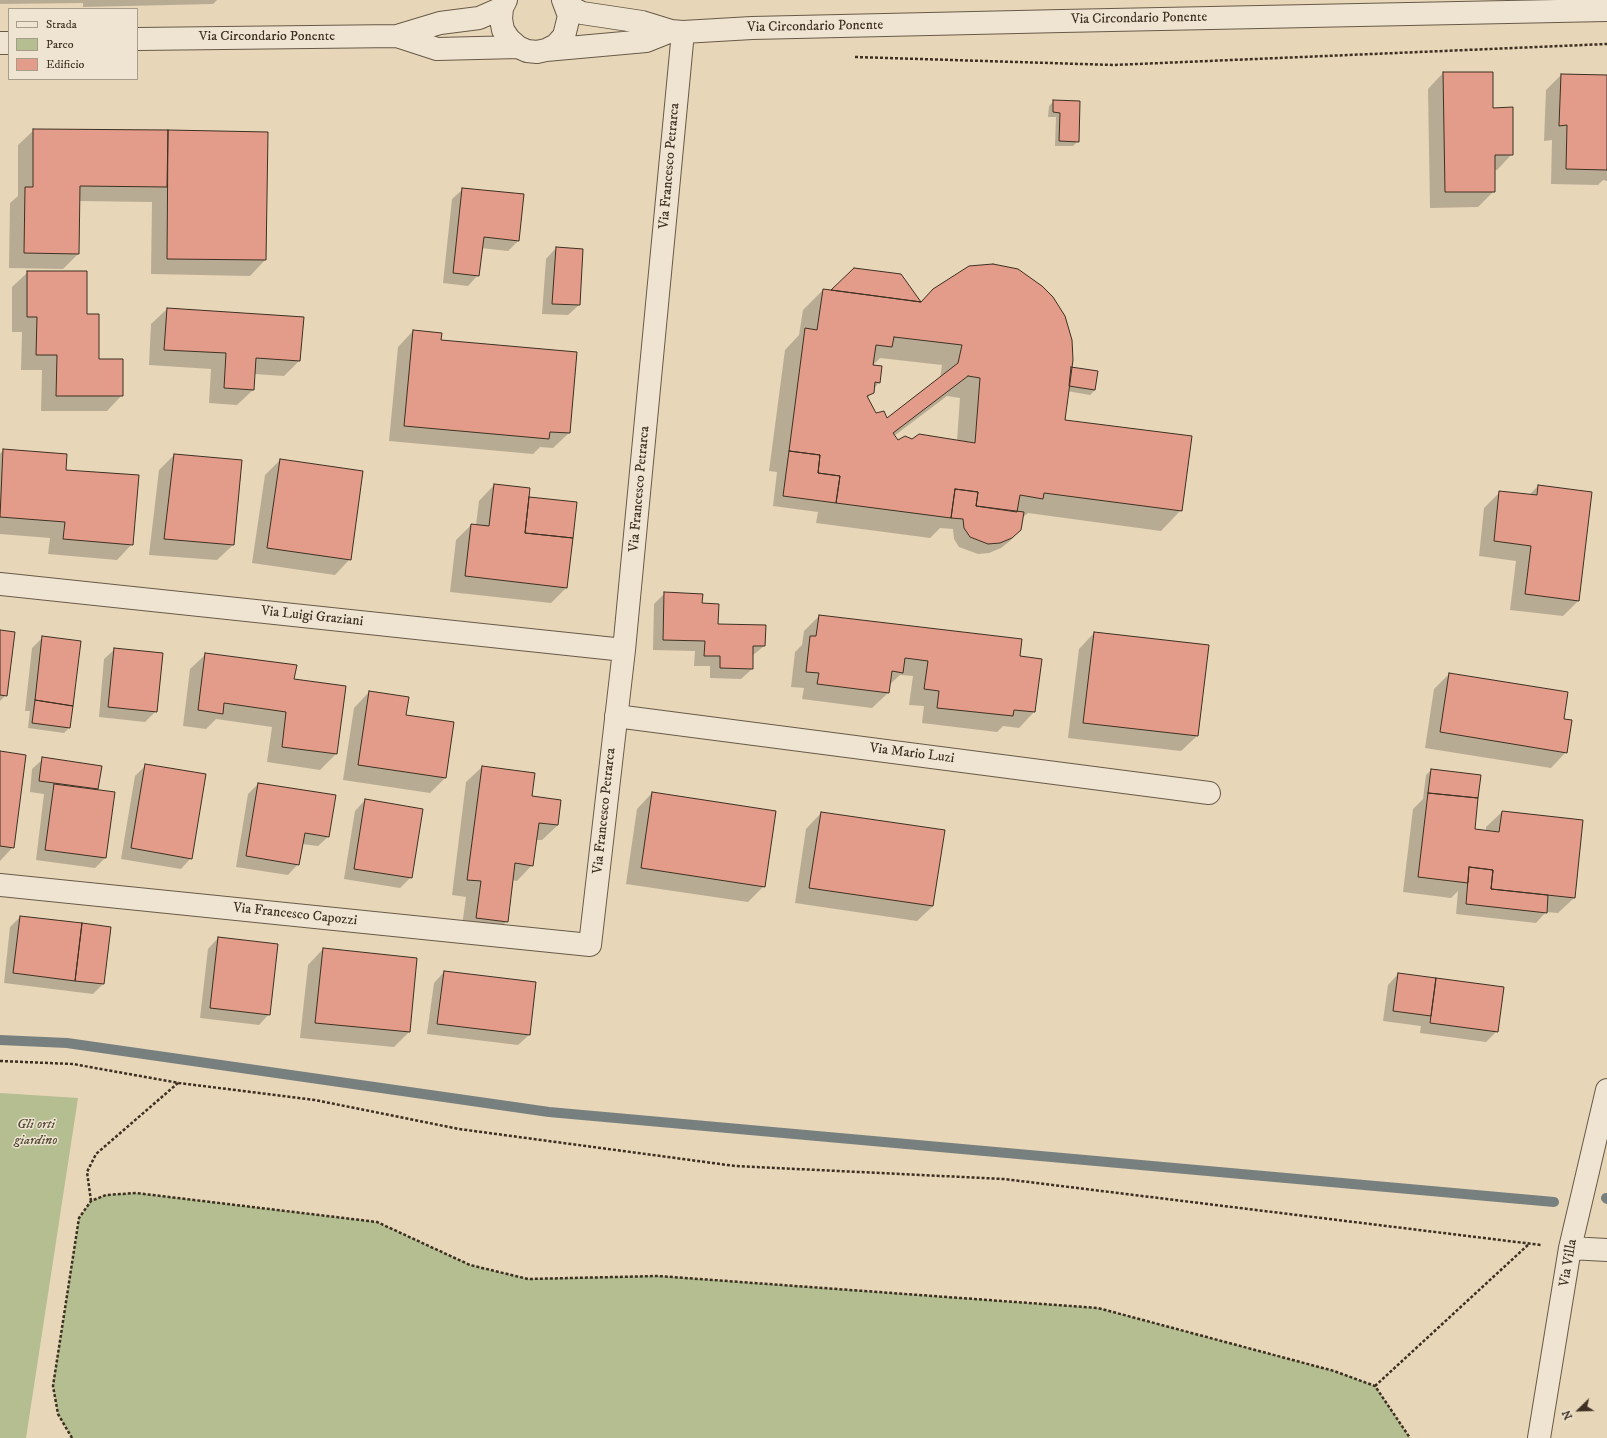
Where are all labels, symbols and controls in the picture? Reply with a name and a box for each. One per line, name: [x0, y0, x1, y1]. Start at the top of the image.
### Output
legend: [8, 8, 138, 80]
street label: Via Circondario Ponente: [1071, 9, 1207, 29]
text: Strada: [46, 17, 77, 32]
street label: Via Circondario Ponente: [747, 17, 883, 37]
street label: Via Circondario Ponente: [199, 29, 335, 45]
text: Parco: [46, 37, 74, 52]
text: Edificio: [46, 57, 84, 72]
street label: Via Francesco Petrarca: [656, 102, 684, 230]
street label: Via Francesco Petrarca: [626, 425, 654, 553]
street label: Via Luigi Graziani: [260, 603, 364, 631]
street label: Via Mario Luzi: [869, 740, 955, 768]
street label: Via Francesco Petrarca: [590, 747, 620, 875]
street label: Via Francesco Capozzi: [232, 900, 358, 930]
park label: Gli orti giardino: [15, 1117, 57, 1150]
street label: Via Villa: [1557, 1238, 1581, 1288]
north arrow: [1559, 1390, 1599, 1430]
text: N: [1560, 1408, 1576, 1422]

